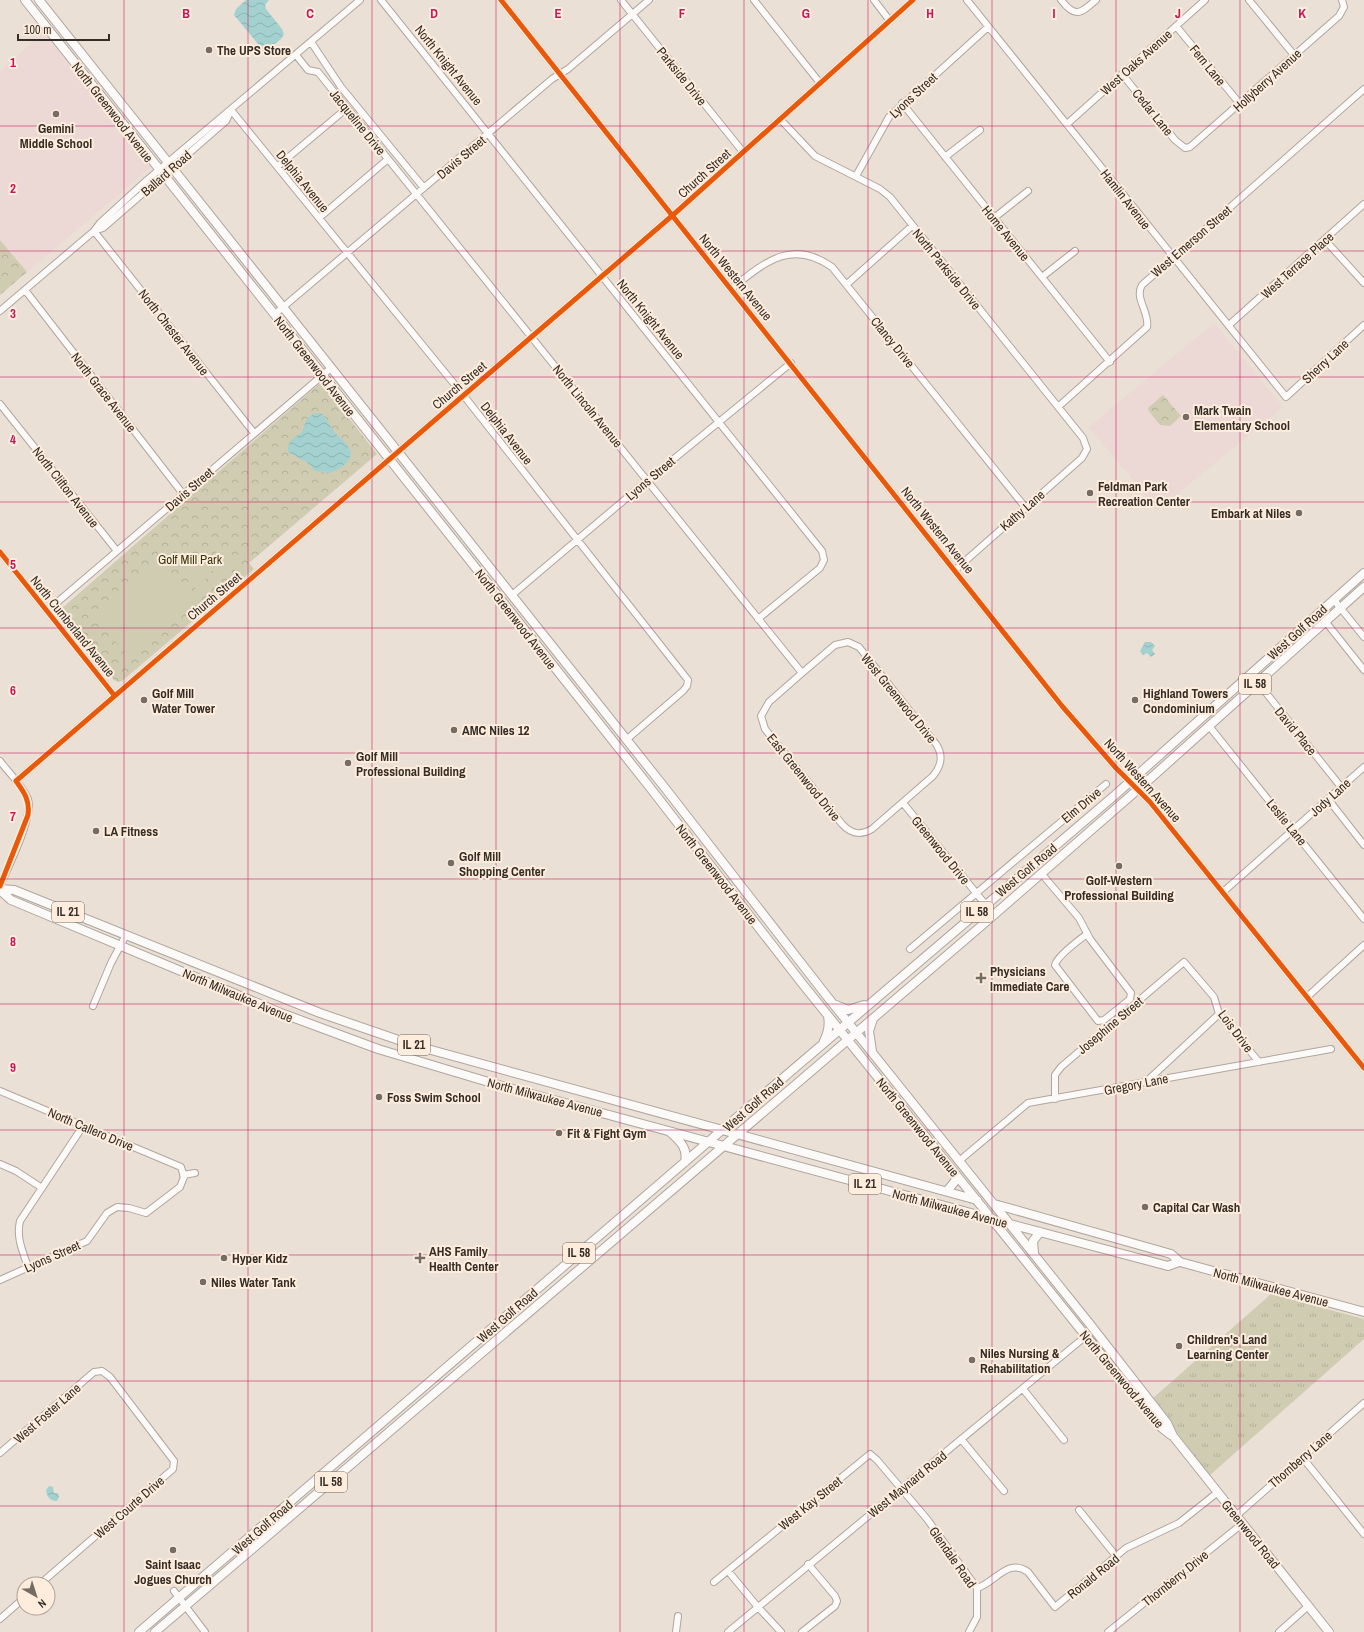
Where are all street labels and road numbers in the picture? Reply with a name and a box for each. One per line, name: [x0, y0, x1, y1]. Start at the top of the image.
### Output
street label: North Knight Avenue: [411, 22, 486, 109]
street label: West Oaks Avenue: [1097, 26, 1176, 99]
street label: Fern Lane: [1186, 41, 1229, 89]
street label: Parkside Drive: [653, 44, 710, 109]
street label: Hollyberry Avenue: [1230, 45, 1305, 116]
street label: North Greenwood Avenue: [68, 59, 157, 166]
street label: Lyons Street: [886, 69, 941, 122]
street label: Cedar Lane: [1128, 85, 1177, 139]
street label: Jacqueline Drive: [326, 86, 389, 159]
street label: Davis Street: [433, 132, 489, 183]
street label: Church Street: [674, 145, 734, 202]
street label: Ballard Road: [137, 147, 195, 200]
street label: Delphia Avenue: [272, 147, 333, 216]
street label: Hamlin Avenue: [1097, 166, 1155, 233]
street label: Home Avenue: [978, 202, 1033, 265]
street label: West Emerson Street: [1148, 202, 1235, 281]
street label: North Parkside Drive: [909, 225, 985, 313]
street label: West Terrace Place: [1257, 228, 1337, 302]
street label: North Western Avenue: [695, 230, 776, 324]
street label: North Knight Avenue: [613, 276, 688, 363]
street label: North Chester Avenue: [135, 286, 213, 379]
street label: North Greenwood Avenue: [270, 313, 359, 420]
street label: Clancy Drive: [867, 313, 918, 371]
street label: Sherry Lane: [1298, 335, 1352, 387]
street label: North Grace Avenue: [67, 349, 140, 436]
street label: Church Street: [429, 358, 490, 413]
street label: North Lincoln Avenue: [549, 361, 626, 451]
street label: Delphia Avenue: [477, 398, 536, 468]
street label: North Clifton Avenue: [29, 443, 103, 531]
street label: Lyons Street: [622, 453, 679, 504]
street label: Davis Street: [162, 464, 217, 515]
street label: North Western Avenue: [897, 483, 978, 577]
street label: Kathy Lane: [996, 486, 1048, 534]
street label: North Greenwood Avenue: [471, 566, 560, 673]
street label: Church Street: [184, 569, 245, 624]
street label: North Cumberland Avenue: [27, 572, 119, 680]
street label: West Golf Road: [1264, 601, 1331, 664]
street label: West Greenwood Drive: [857, 650, 940, 747]
road number: IL 58: [1239, 674, 1271, 694]
street label: David Place: [1271, 704, 1320, 759]
street label: East Greenwood Drive: [763, 730, 844, 825]
street label: North Western Avenue: [1101, 735, 1185, 826]
street label: Jody Lane: [1306, 775, 1354, 820]
street label: Elm Drive: [1058, 784, 1105, 827]
street label: Leslie Lane: [1263, 796, 1311, 849]
street label: Greenwood Drive: [908, 813, 974, 888]
street label: North Greenwood Avenue: [672, 821, 761, 928]
street label: West Golf Road: [992, 840, 1061, 901]
road number: IL 21: [52, 902, 84, 922]
road number: IL 58: [961, 902, 993, 922]
street label: North Milwaukee Avenue: [180, 965, 296, 1026]
street label: Josephine Street: [1074, 993, 1147, 1058]
street label: Lois Drive: [1214, 1007, 1257, 1056]
road number: IL 21: [398, 1035, 430, 1055]
street label: Gregory Lane: [1102, 1070, 1170, 1099]
street label: West Golf Road: [719, 1073, 787, 1135]
street label: North Milwaukee Avenue: [486, 1074, 604, 1121]
street label: North Greenwood Avenue: [872, 1074, 963, 1180]
street label: North Callero Drive: [45, 1104, 136, 1155]
road number: IL 21: [849, 1174, 881, 1194]
street label: North Milwaukee Avenue: [891, 1185, 1009, 1232]
street label: Lyons Street: [22, 1237, 83, 1276]
road number: IL 58: [563, 1243, 595, 1263]
street label: North Milwaukee Avenue: [1212, 1264, 1330, 1311]
street label: West Golf Road: [473, 1284, 541, 1346]
street label: North Greenwood Avenue: [1076, 1327, 1168, 1432]
street label: West Foster Lane: [10, 1380, 84, 1447]
street label: Thornberry Lane: [1265, 1427, 1336, 1492]
street label: West Maynard Road: [864, 1447, 950, 1522]
street label: West Courte Drive: [91, 1472, 168, 1542]
road number: IL 58: [315, 1472, 347, 1492]
street label: West Kay Street: [775, 1473, 846, 1534]
street label: West Golf Road: [228, 1496, 296, 1558]
street label: Greenwood Road: [1218, 1496, 1284, 1572]
street label: Glendale Road: [925, 1523, 980, 1591]
street label: Thornberry Drive: [1139, 1546, 1212, 1610]
street label: Ronald Road: [1064, 1550, 1123, 1603]

